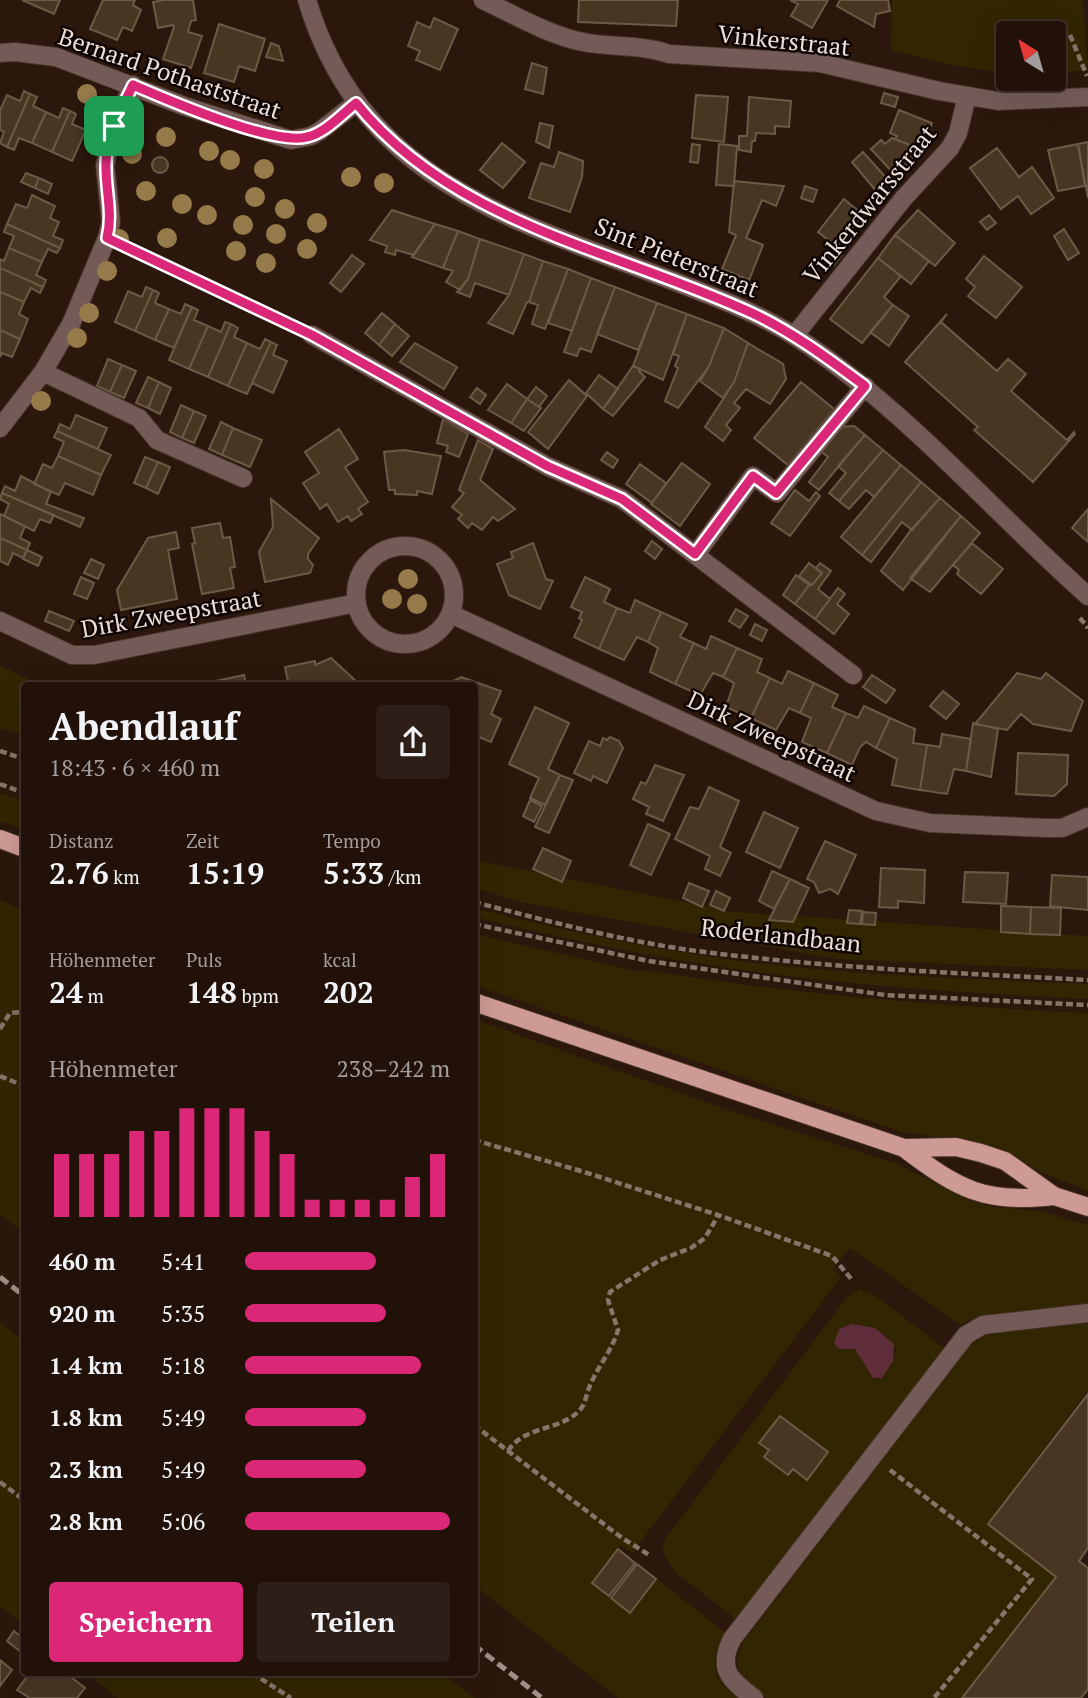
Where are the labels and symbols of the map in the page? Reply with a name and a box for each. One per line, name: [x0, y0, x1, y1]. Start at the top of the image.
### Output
street label: Vinkerstraat: [716, 17, 852, 63]
street label: Bernard Pothaststraat: [54, 20, 286, 126]
north arrow: [996, 21, 1066, 91]
pin: [84, 96, 144, 156]
street label: Vinkerdwarsstraat: [795, 118, 943, 290]
street label: Sint Pieterstraat: [590, 209, 764, 305]
street label: Dirk Zweepstraat: [78, 581, 264, 645]
street label: Dirk Zweepstraat: [683, 683, 861, 789]
street label: Roderlandbaan: [699, 911, 863, 959]

